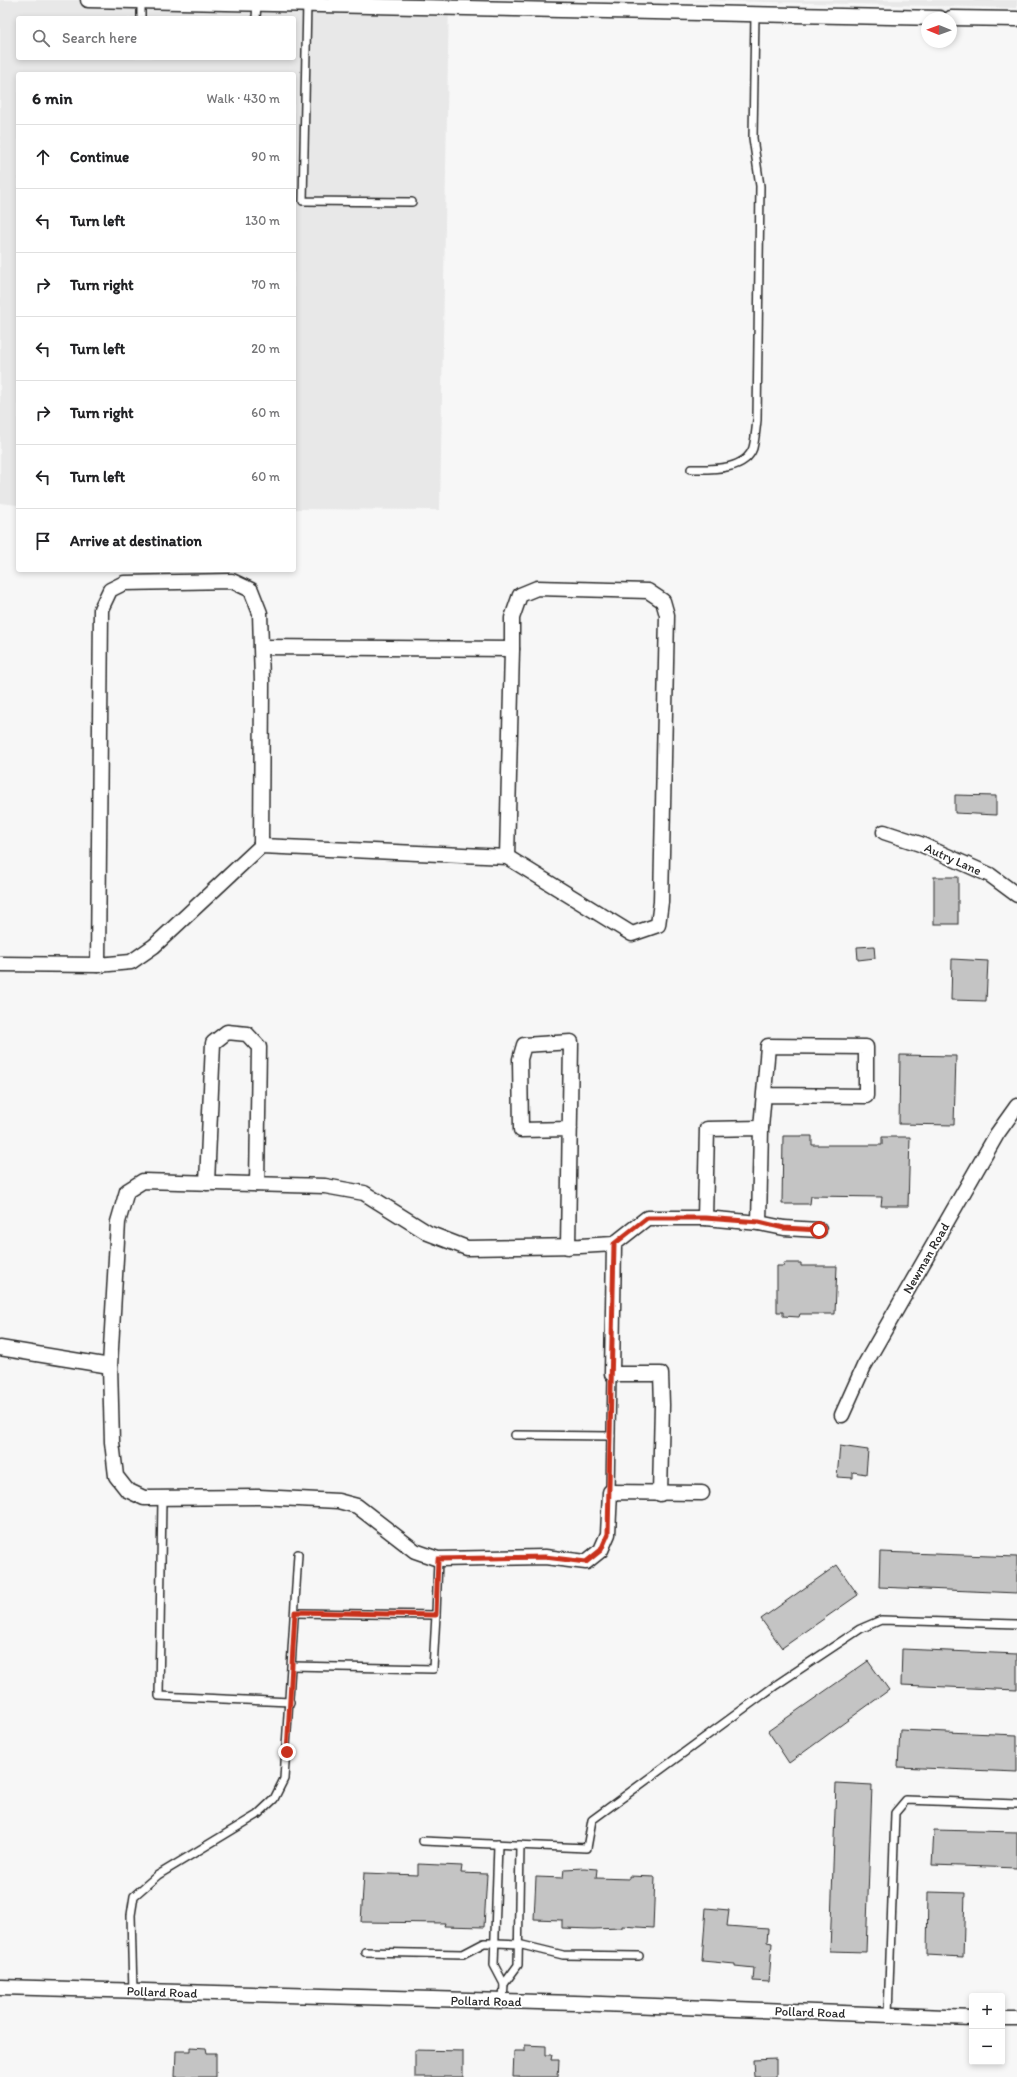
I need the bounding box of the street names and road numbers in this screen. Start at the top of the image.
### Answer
street label: Autry Lane [922,840,984,878]
street label: Newman Road [900,1220,952,1296]
street label: Pollard Road [126,1983,198,2001]
street label: Pollard Road [450,1993,522,2009]
street label: Pollard Road [774,2003,846,2021]

